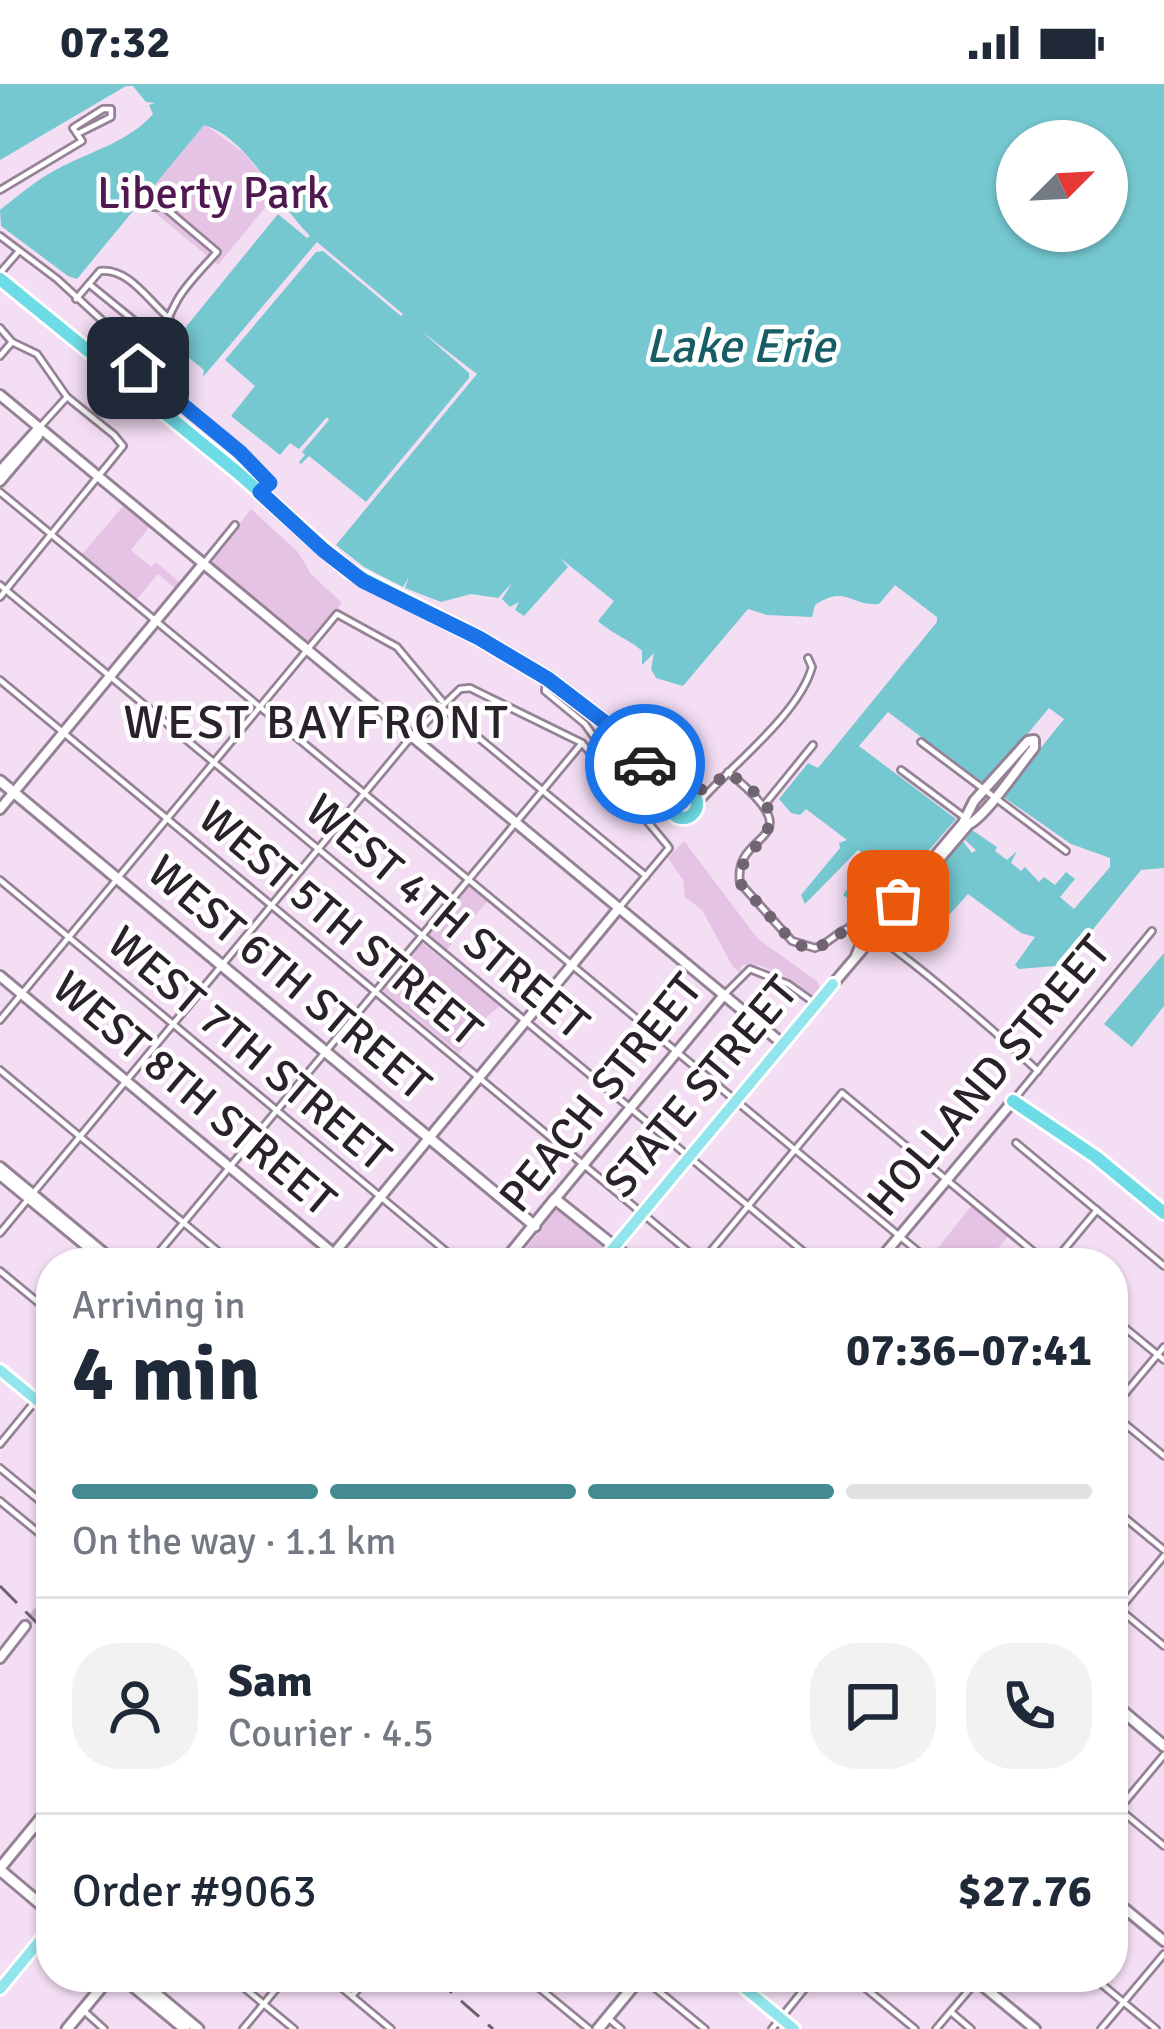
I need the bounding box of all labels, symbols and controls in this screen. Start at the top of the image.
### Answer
text: 07:32 [60,15,170,70]
north arrow [996,120,1128,252]
map controls [996,120,1128,252]
park label: Liberty Park [97,166,329,221]
pin [87,317,189,419]
water label: Lake Erie [645,317,837,376]
icon: home [105,335,171,401]
district label: WEST BAYFRONT [123,693,511,752]
courier [585,704,705,824]
icon: car [612,731,678,797]
street label: WEST 4TH STREET [294,783,600,1051]
street label: WEST 5TH STREET [187,790,493,1058]
street label: WEST 6TH STREET [136,844,442,1112]
pin [847,850,949,952]
icon: bag [865,868,931,934]
street label: WEST 7TH STREET [96,915,402,1183]
street label: HOLLAND STREET [856,925,1122,1227]
street label: WEST 8TH STREET [41,960,347,1228]
street label: PEACH STREET [488,962,714,1224]
street label: STATE STREET [593,965,809,1209]
text: Arriving in [72,1281,246,1329]
text: 07:36–07:41 [846,1323,1092,1378]
text: 4 min [72,1326,260,1422]
text: On the way · 1.1 km [72,1517,396,1565]
button: person [72,1643,198,1769]
button: chat [810,1643,936,1769]
button: phone [966,1643,1092,1769]
text: Sam [228,1654,313,1709]
text: Courier · 4.5 [228,1709,434,1757]
text: Order #9063 [72,1864,317,1919]
text: $27.76 [958,1864,1092,1919]

